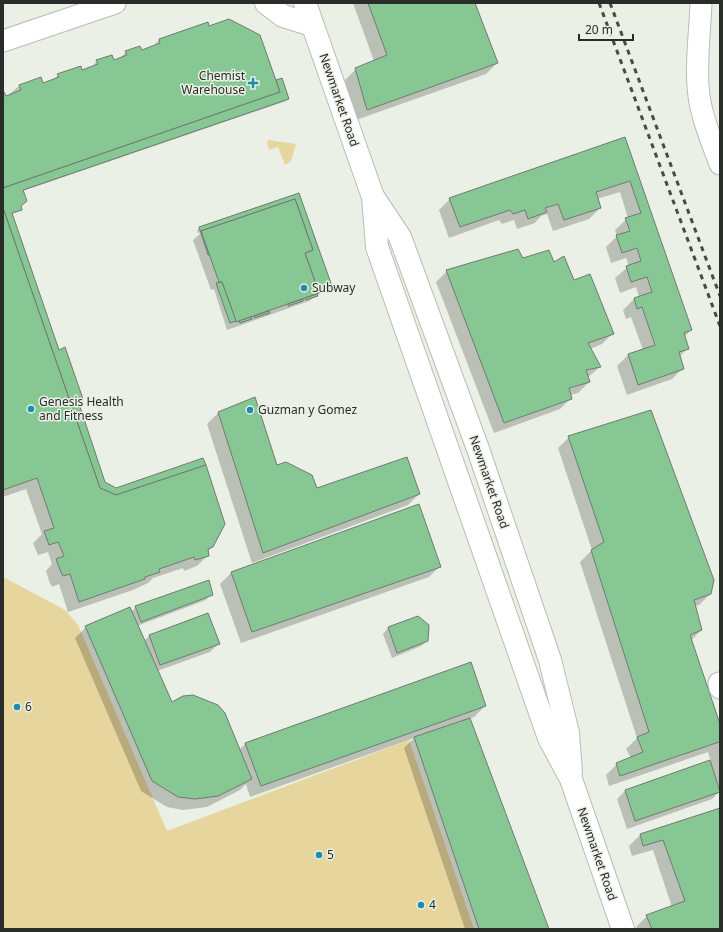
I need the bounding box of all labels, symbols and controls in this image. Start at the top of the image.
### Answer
scale bar [579,16,633,42]
text: 20 m [585,21,613,38]
street label: Newmarket Road [316,51,363,149]
place label: Chemist Warehouse [181,67,246,98]
marker: Chemist Warehouse [248,78,258,88]
place label: Subway [312,279,356,296]
marker: Subway [299,283,309,293]
place label: Genesis Health and Fitness [39,393,124,424]
place label: Guzman y Gomez [258,401,357,418]
marker: Genesis Health and Fitness [26,404,36,414]
marker: Guzman y Gomez [245,405,255,415]
street label: Newmarket Road [466,433,513,531]
place label: 6 [25,698,32,715]
marker: 6 [12,702,22,712]
street label: Newmarket Road [574,805,621,903]
place label: 5 [327,846,334,863]
marker: 5 [314,850,324,860]
place label: 4 [429,896,436,913]
marker: 4 [416,900,426,910]

